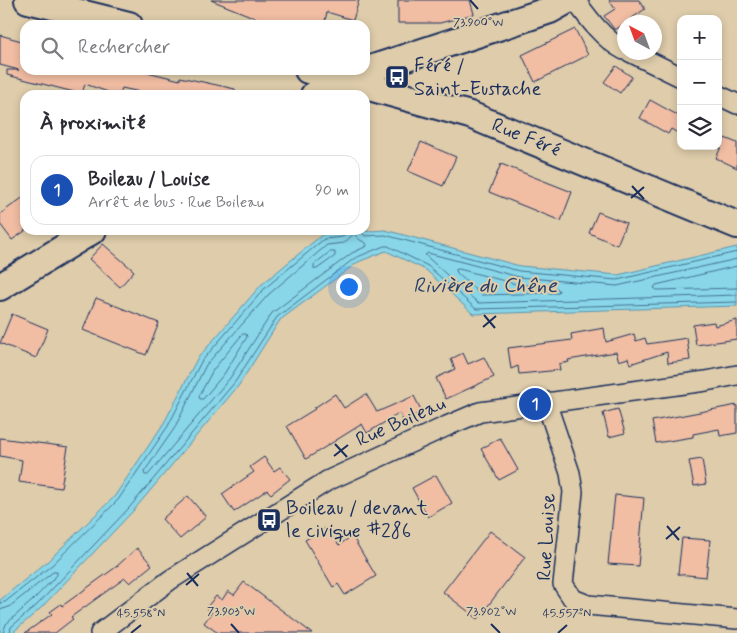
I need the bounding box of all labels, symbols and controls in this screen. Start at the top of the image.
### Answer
text: 73.900°W [453,15,503,31]
north arrow [617,15,662,60]
map controls [677,15,722,150]
button: + [677,15,722,60]
search box [20,20,370,75]
icon: search [38,34,66,62]
text: Rechercher [78,35,170,60]
place label: Féré / Saint-Eustache [414,53,541,103]
button: − [677,60,722,105]
bus stop icon: Féré / Saint-Eustache [384,64,410,90]
button: layers [677,105,722,150]
text: À proximité [40,109,146,137]
street label: Rue Féré [488,112,565,164]
text: Boileau / Louise [88,167,210,192]
text: 1 [53,180,61,201]
text: 90 m [315,180,349,201]
text: Arrêt de bus · Rue Boileau [88,192,264,213]
water label: Rivière du Chêne [413,272,558,300]
your location [336,274,362,300]
pin: 1 [519,385,551,423]
street label: Rue Boileau [352,390,450,454]
street label: Rue Louise [531,493,563,581]
place label: Boileau / devant le civique #286 [286,495,428,545]
bus stop icon: Boileau / devant le civique #286 [256,507,282,533]
text: 73.903°W [207,604,255,620]
text: 73.902°W [466,604,516,620]
text: 45.558°N [117,606,165,622]
text: 45.557°N [543,606,591,622]

